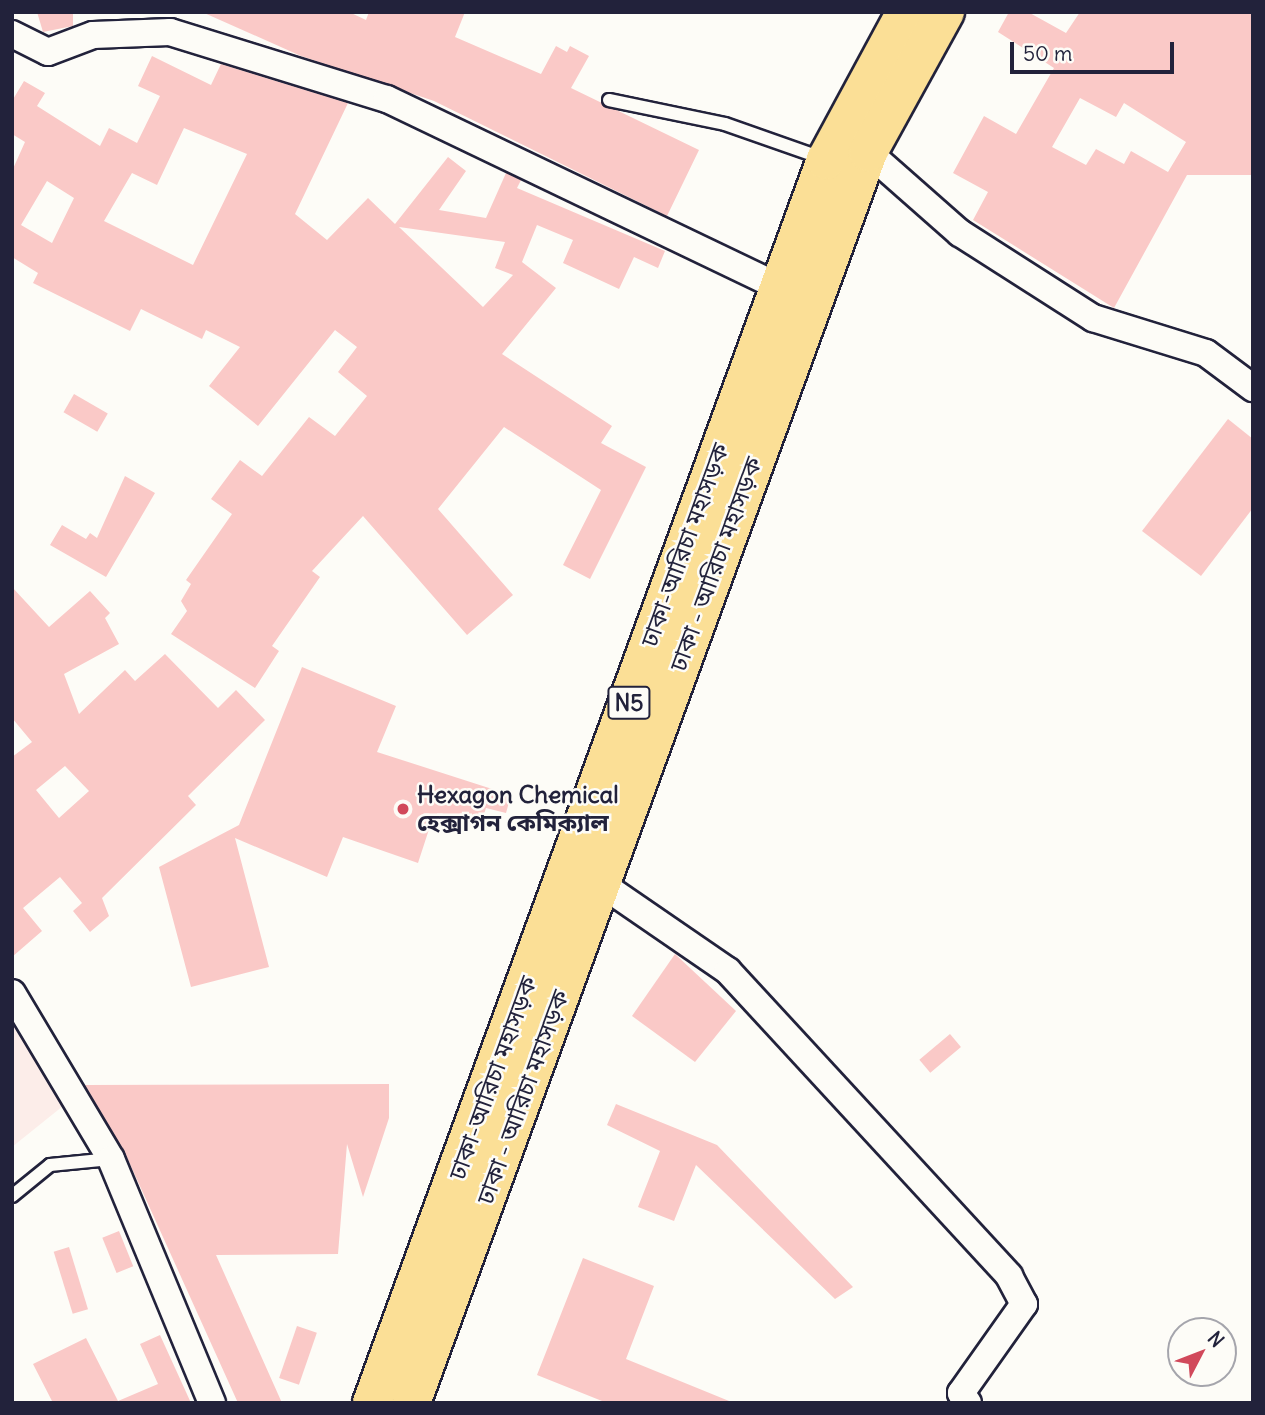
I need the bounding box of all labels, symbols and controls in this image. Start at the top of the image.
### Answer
scale bar [1013,28,1178,72]
text: 50 m [1023,40,1072,67]
street label: ঢাকা-আরিচা মহাসড়ক [635,439,735,651]
street label: ঢাকা - আরিচা মহাসড়ক [664,453,768,675]
road number: N5 [606,684,652,722]
place label: Hexagon Chemical হেক্সাগন কেমিক্যাল [417,781,619,837]
marker: Hexagon Chemical হেক্সাগন কেমিক্যাল [395,801,411,817]
street label: ঢাকা-আরিচা মহাসড়ক [443,972,543,1184]
street label: ঢাকা - আরিচা মহাসড়ক [471,986,575,1208]
north arrow [1167,1317,1237,1387]
text: N [1203,1326,1229,1352]

